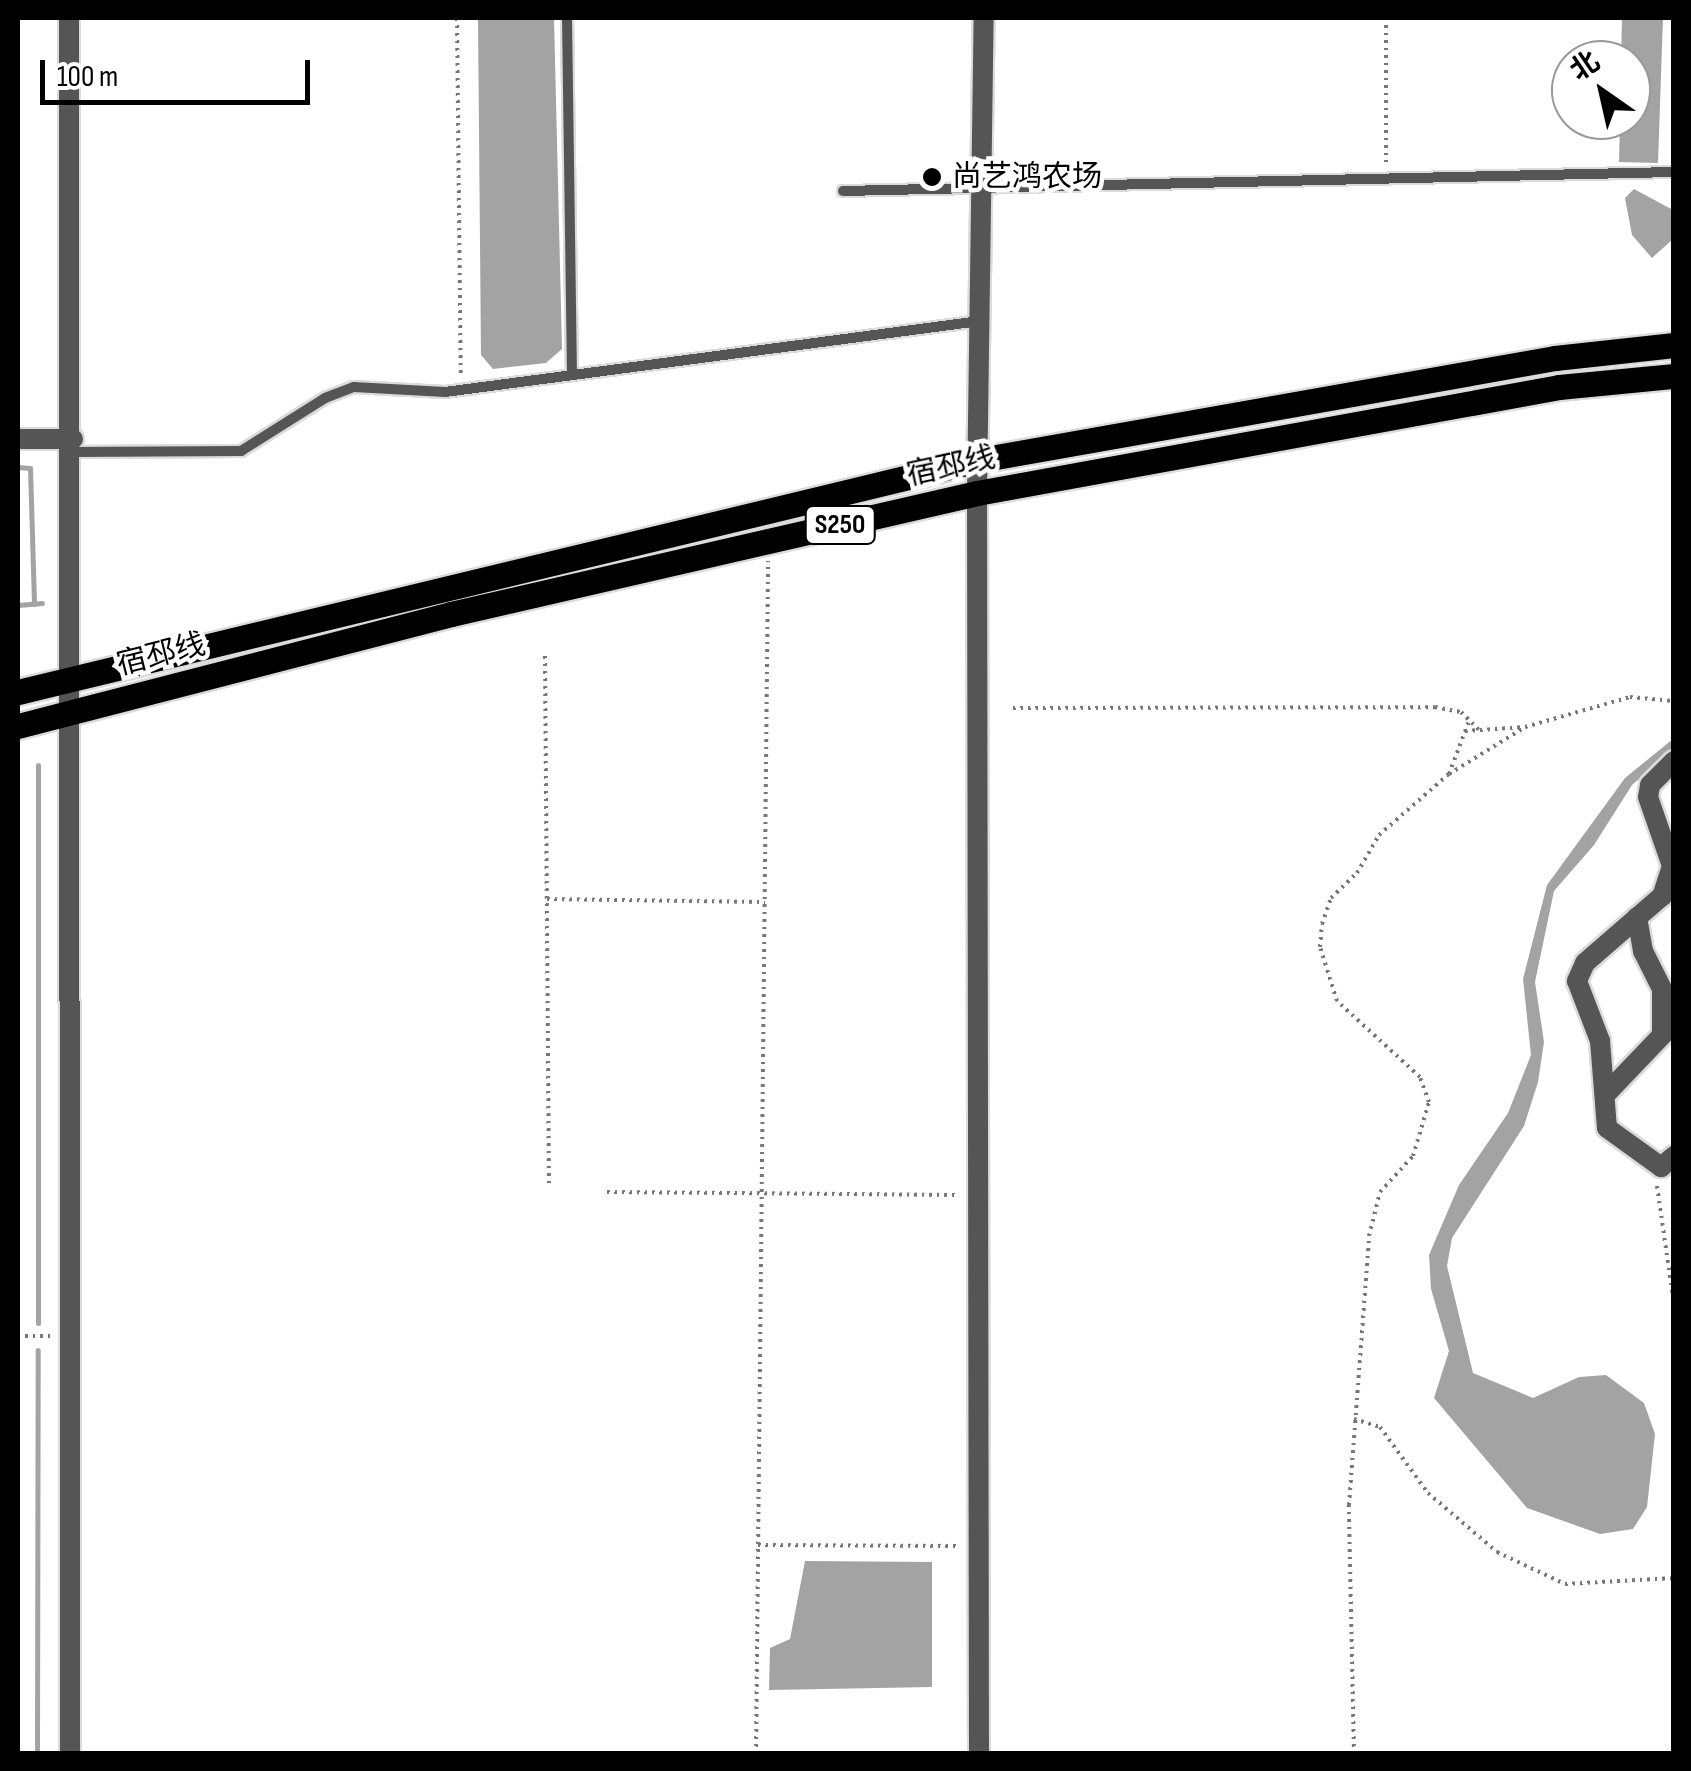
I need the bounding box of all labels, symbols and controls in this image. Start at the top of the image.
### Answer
scale bar [45,40,315,102]
north arrow [1551,40,1651,140]
text: 北 [1564,45,1606,88]
text: 100 m [57,59,118,95]
place label: 尚艺鸿农场 [952,159,1102,195]
marker: 尚艺鸿农场 [921,166,943,188]
street label: 宿邳线 [903,440,999,494]
road number: S250 [802,502,878,548]
street label: 宿邳线 [113,627,209,683]

